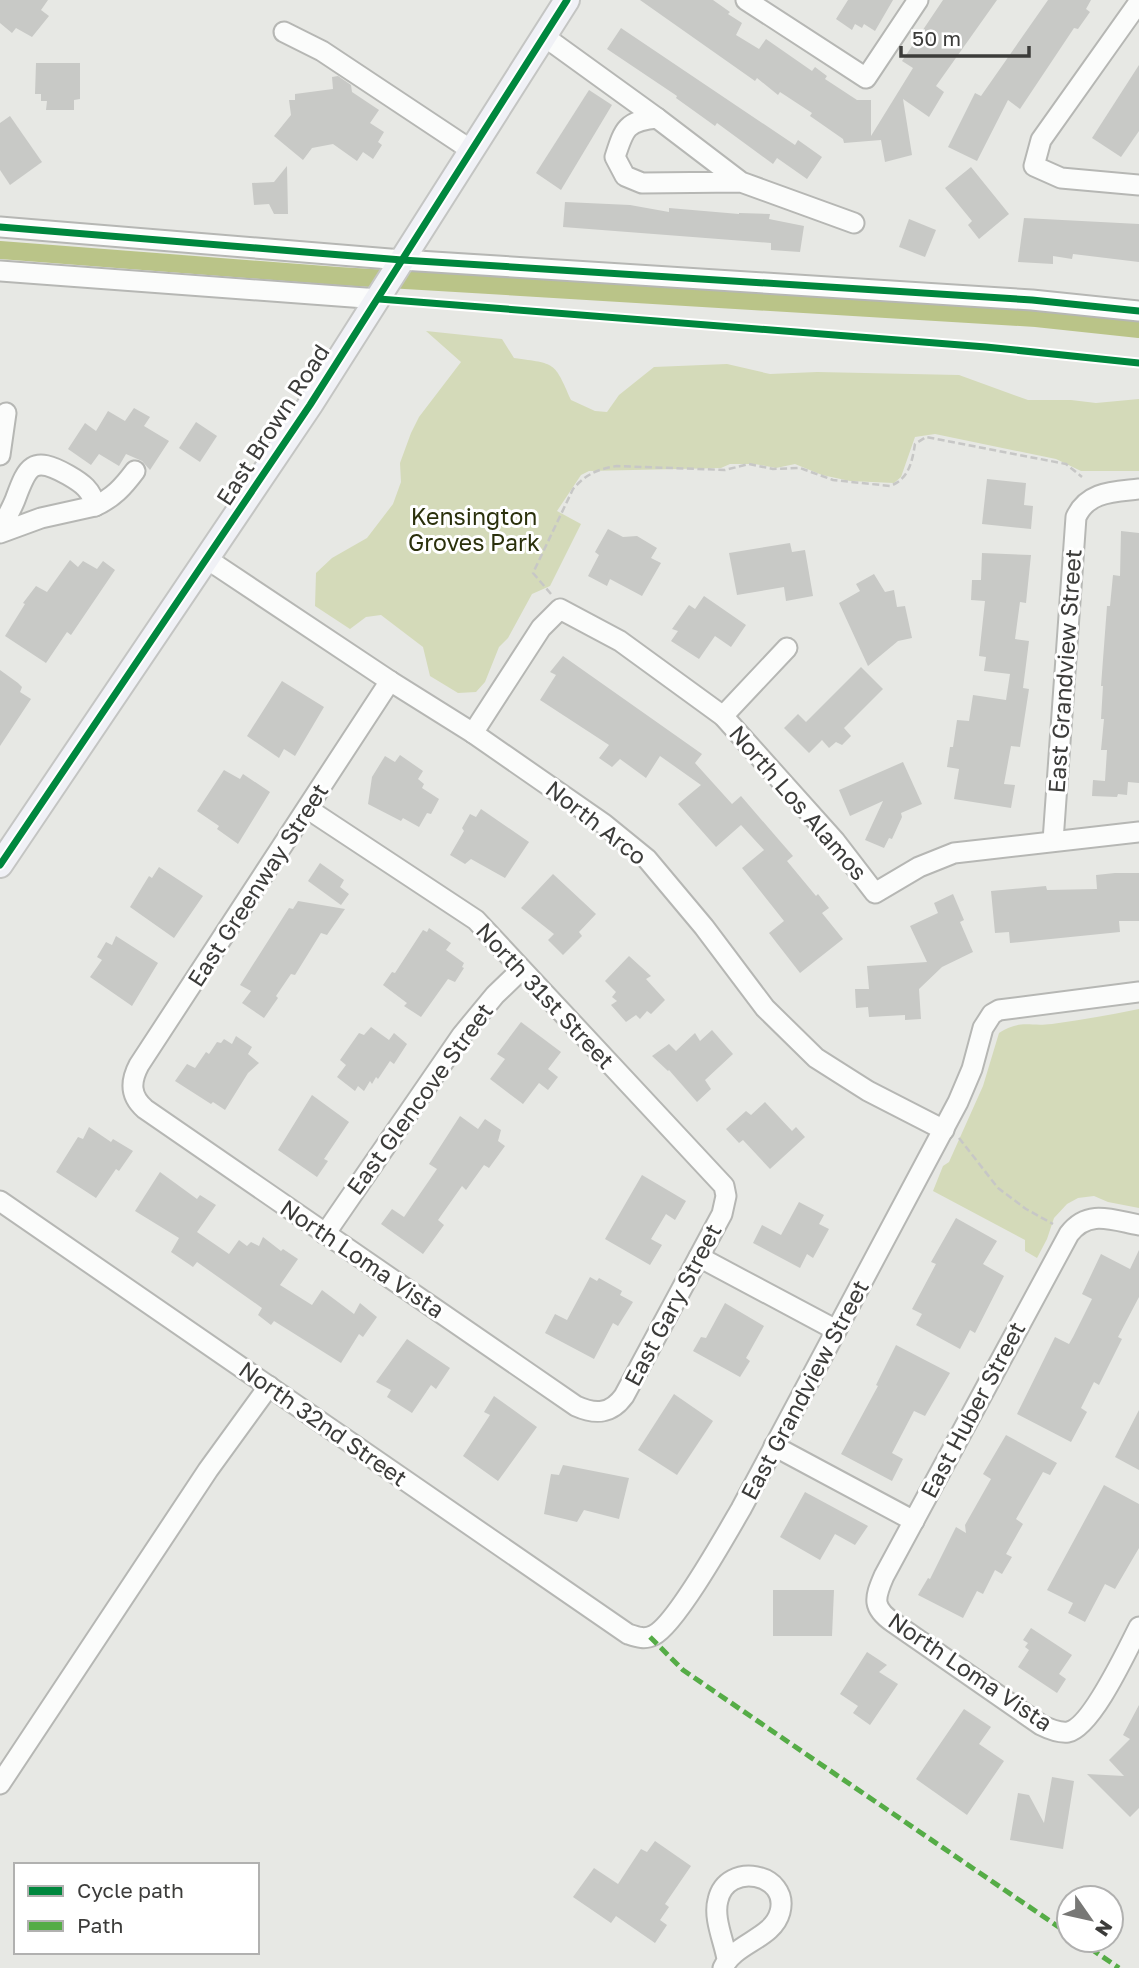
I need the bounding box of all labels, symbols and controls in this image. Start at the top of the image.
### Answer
scale bar [901,14,1029,58]
text: 50 m [912,25,961,51]
street label: East Brown Road [210,339,335,510]
park label: Kensington Groves Park [408,502,540,556]
street label: East Grandview Street [1041,548,1087,794]
street label: North Los Alamos [724,719,874,886]
street label: North Arco [541,774,653,870]
street label: East Greenway Street [181,777,333,991]
street label: North 31st Street [471,916,621,1074]
street label: East Glencove Street [340,997,498,1200]
street label: North Loma Vista [275,1193,450,1323]
street label: East Gary Street [618,1219,727,1390]
street label: East Grandview Street [734,1275,874,1504]
street label: East Huber Street [914,1317,1030,1502]
street label: North 32nd Street [234,1355,413,1492]
street label: North Loma Vista [883,1606,1058,1736]
legend [14,1863,259,1954]
text: Cycle path [77,1877,184,1903]
north arrow [1055,1884,1125,1954]
text: Path [77,1912,124,1938]
text: N [1091,1916,1118,1941]

